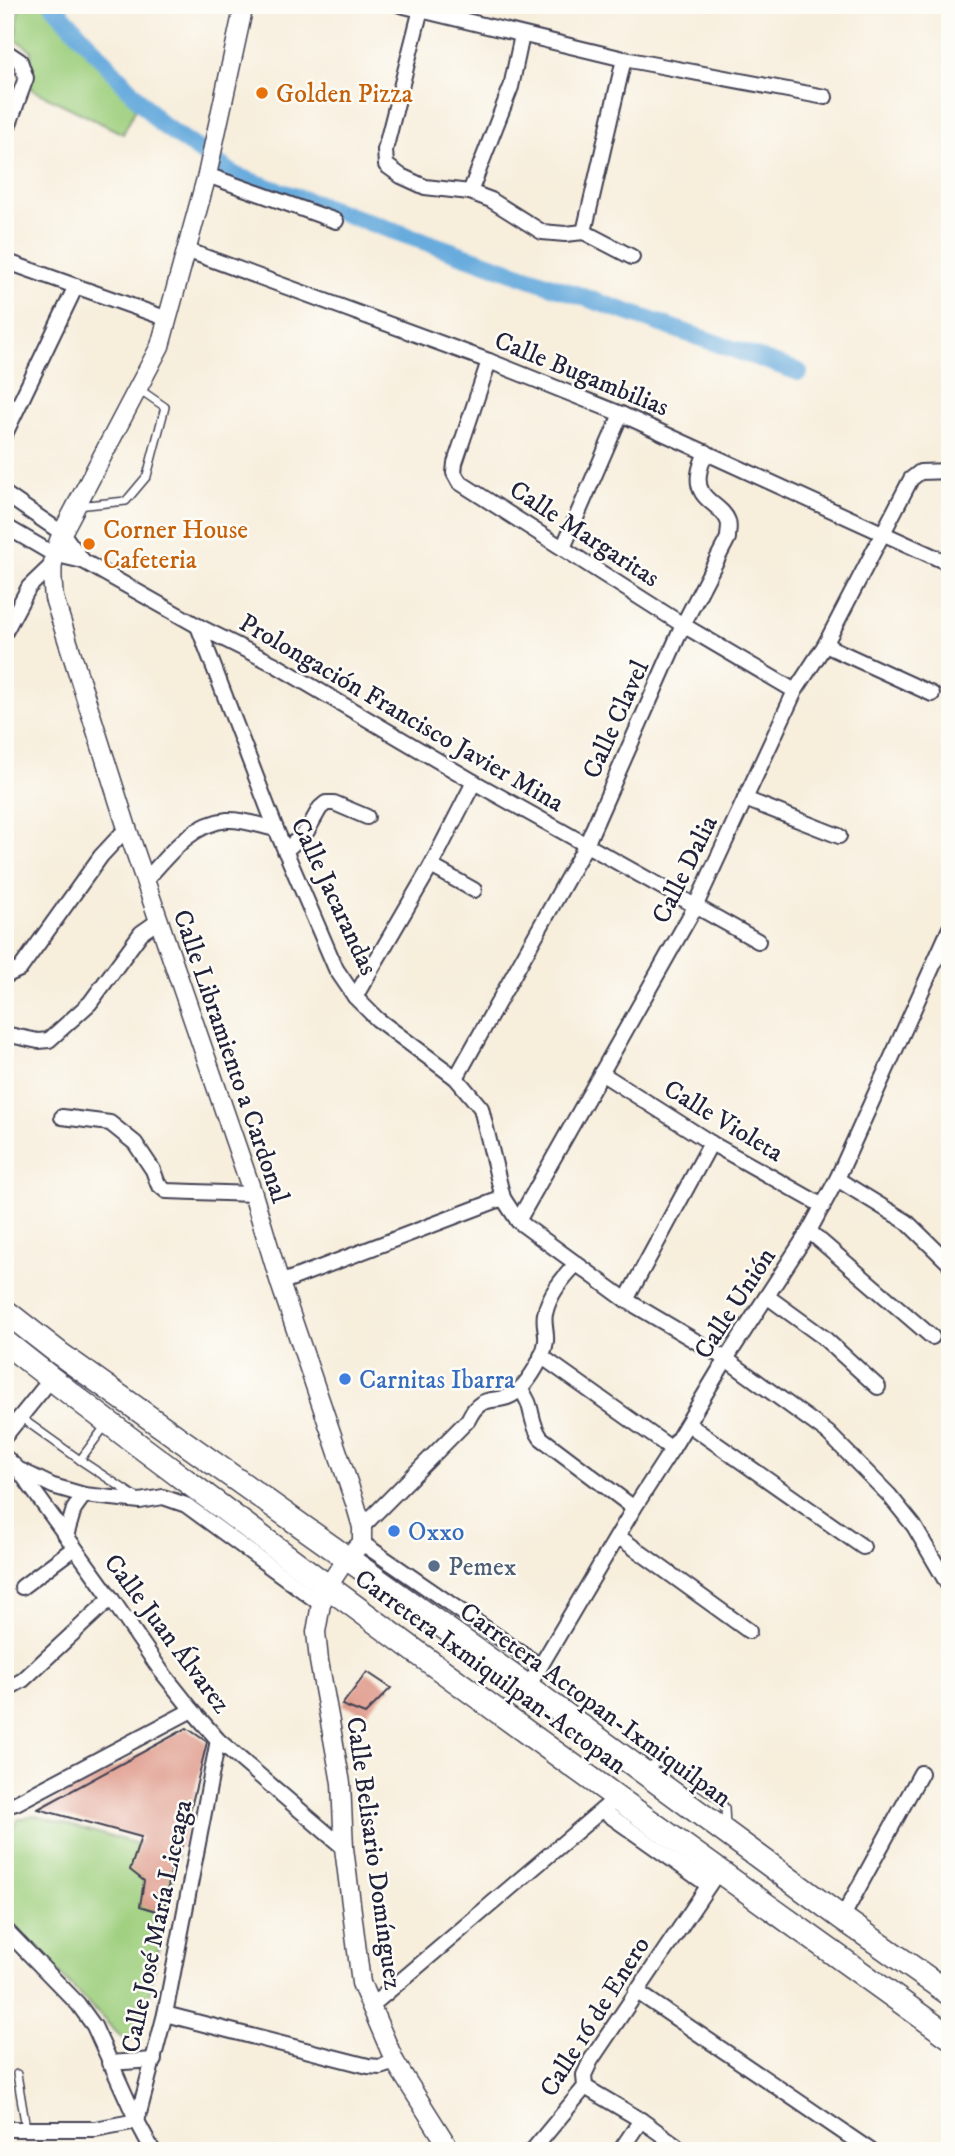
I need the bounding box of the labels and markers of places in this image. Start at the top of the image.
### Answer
place label: Golden Pizza [276,78,413,111]
marker: Golden Pizza [254,85,270,101]
place label: Corner House Cafeteria [103,514,248,577]
marker: Corner House Cafeteria [81,536,97,552]
place label: Carnitas Ibarra [359,1364,515,1397]
marker: Carnitas Ibarra [337,1371,353,1387]
place label: Oxxo [408,1516,465,1549]
marker: Oxxo [386,1523,402,1539]
place label: Pemex [448,1551,517,1584]
marker: Pemex [426,1558,442,1574]

